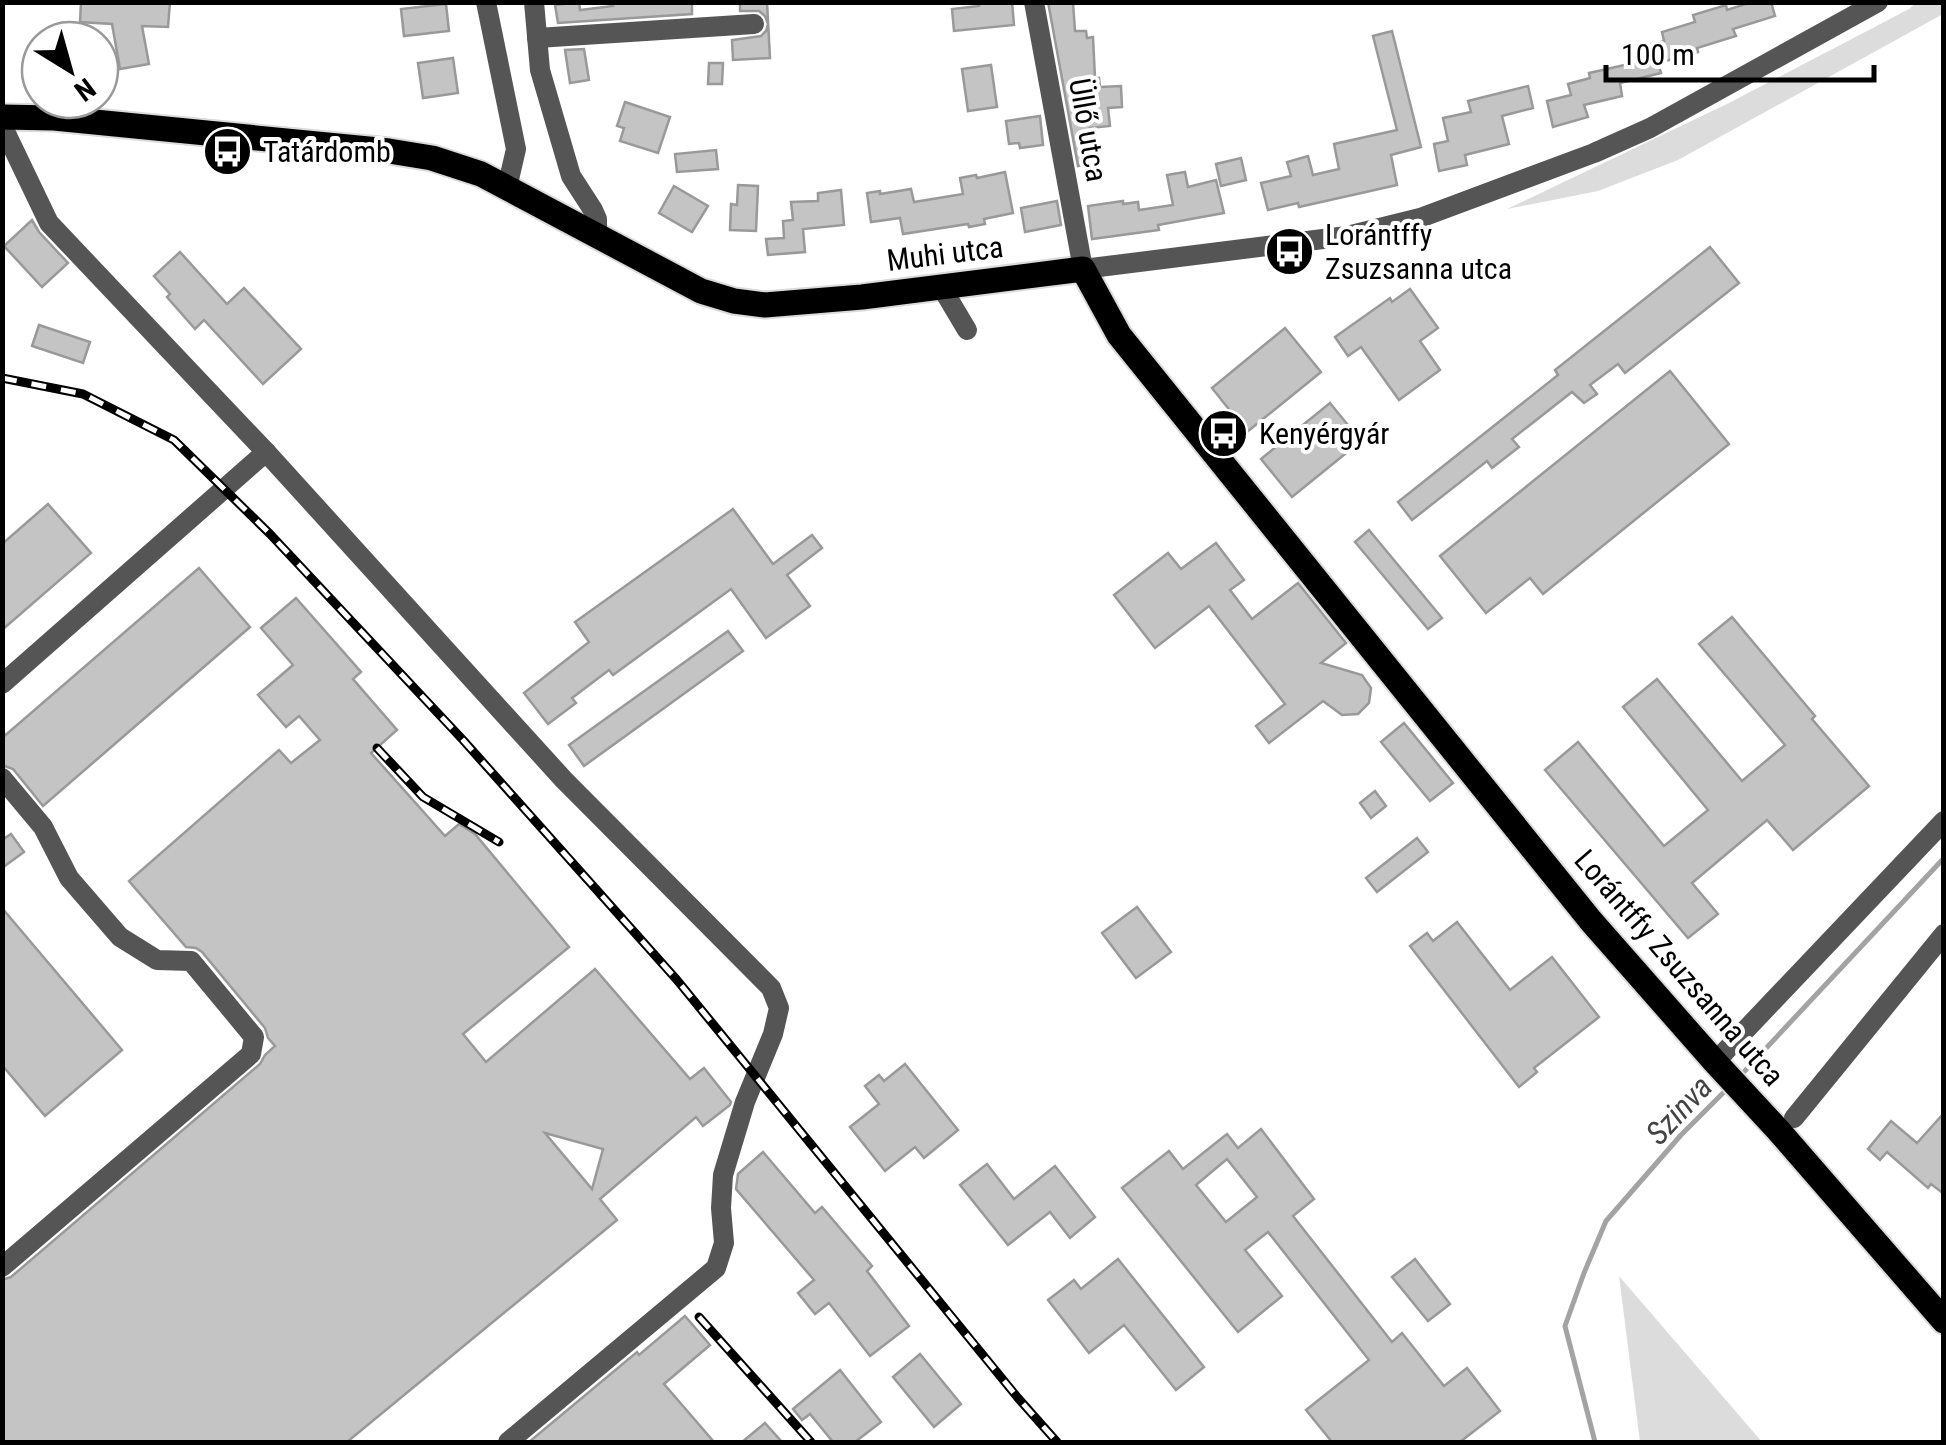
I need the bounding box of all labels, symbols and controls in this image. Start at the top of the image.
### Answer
north arrow [20,20,120,120]
scale bar [1606,20,1874,82]
text: 100 m [1621,37,1695,72]
text: N [68,71,102,108]
street label: Üllő utca [1062,76,1115,184]
bus stop icon: Tatárdomb [202,126,254,178]
place label: Tatárdomb [263,134,391,169]
place label: Lorántffy Zsuzsanna utca [1325,217,1512,286]
bus stop icon: Lorántffy Zsuzsanna utca [1264,226,1316,278]
street label: Muhi utca [885,229,1005,278]
bus stop icon: Kenyérgyár [1198,408,1250,460]
place label: Kenyérgyár [1259,416,1389,451]
street label: Lorántffy Zsuzsanna utca [1567,843,1791,1093]
water label: Szinva [1638,1068,1720,1152]

